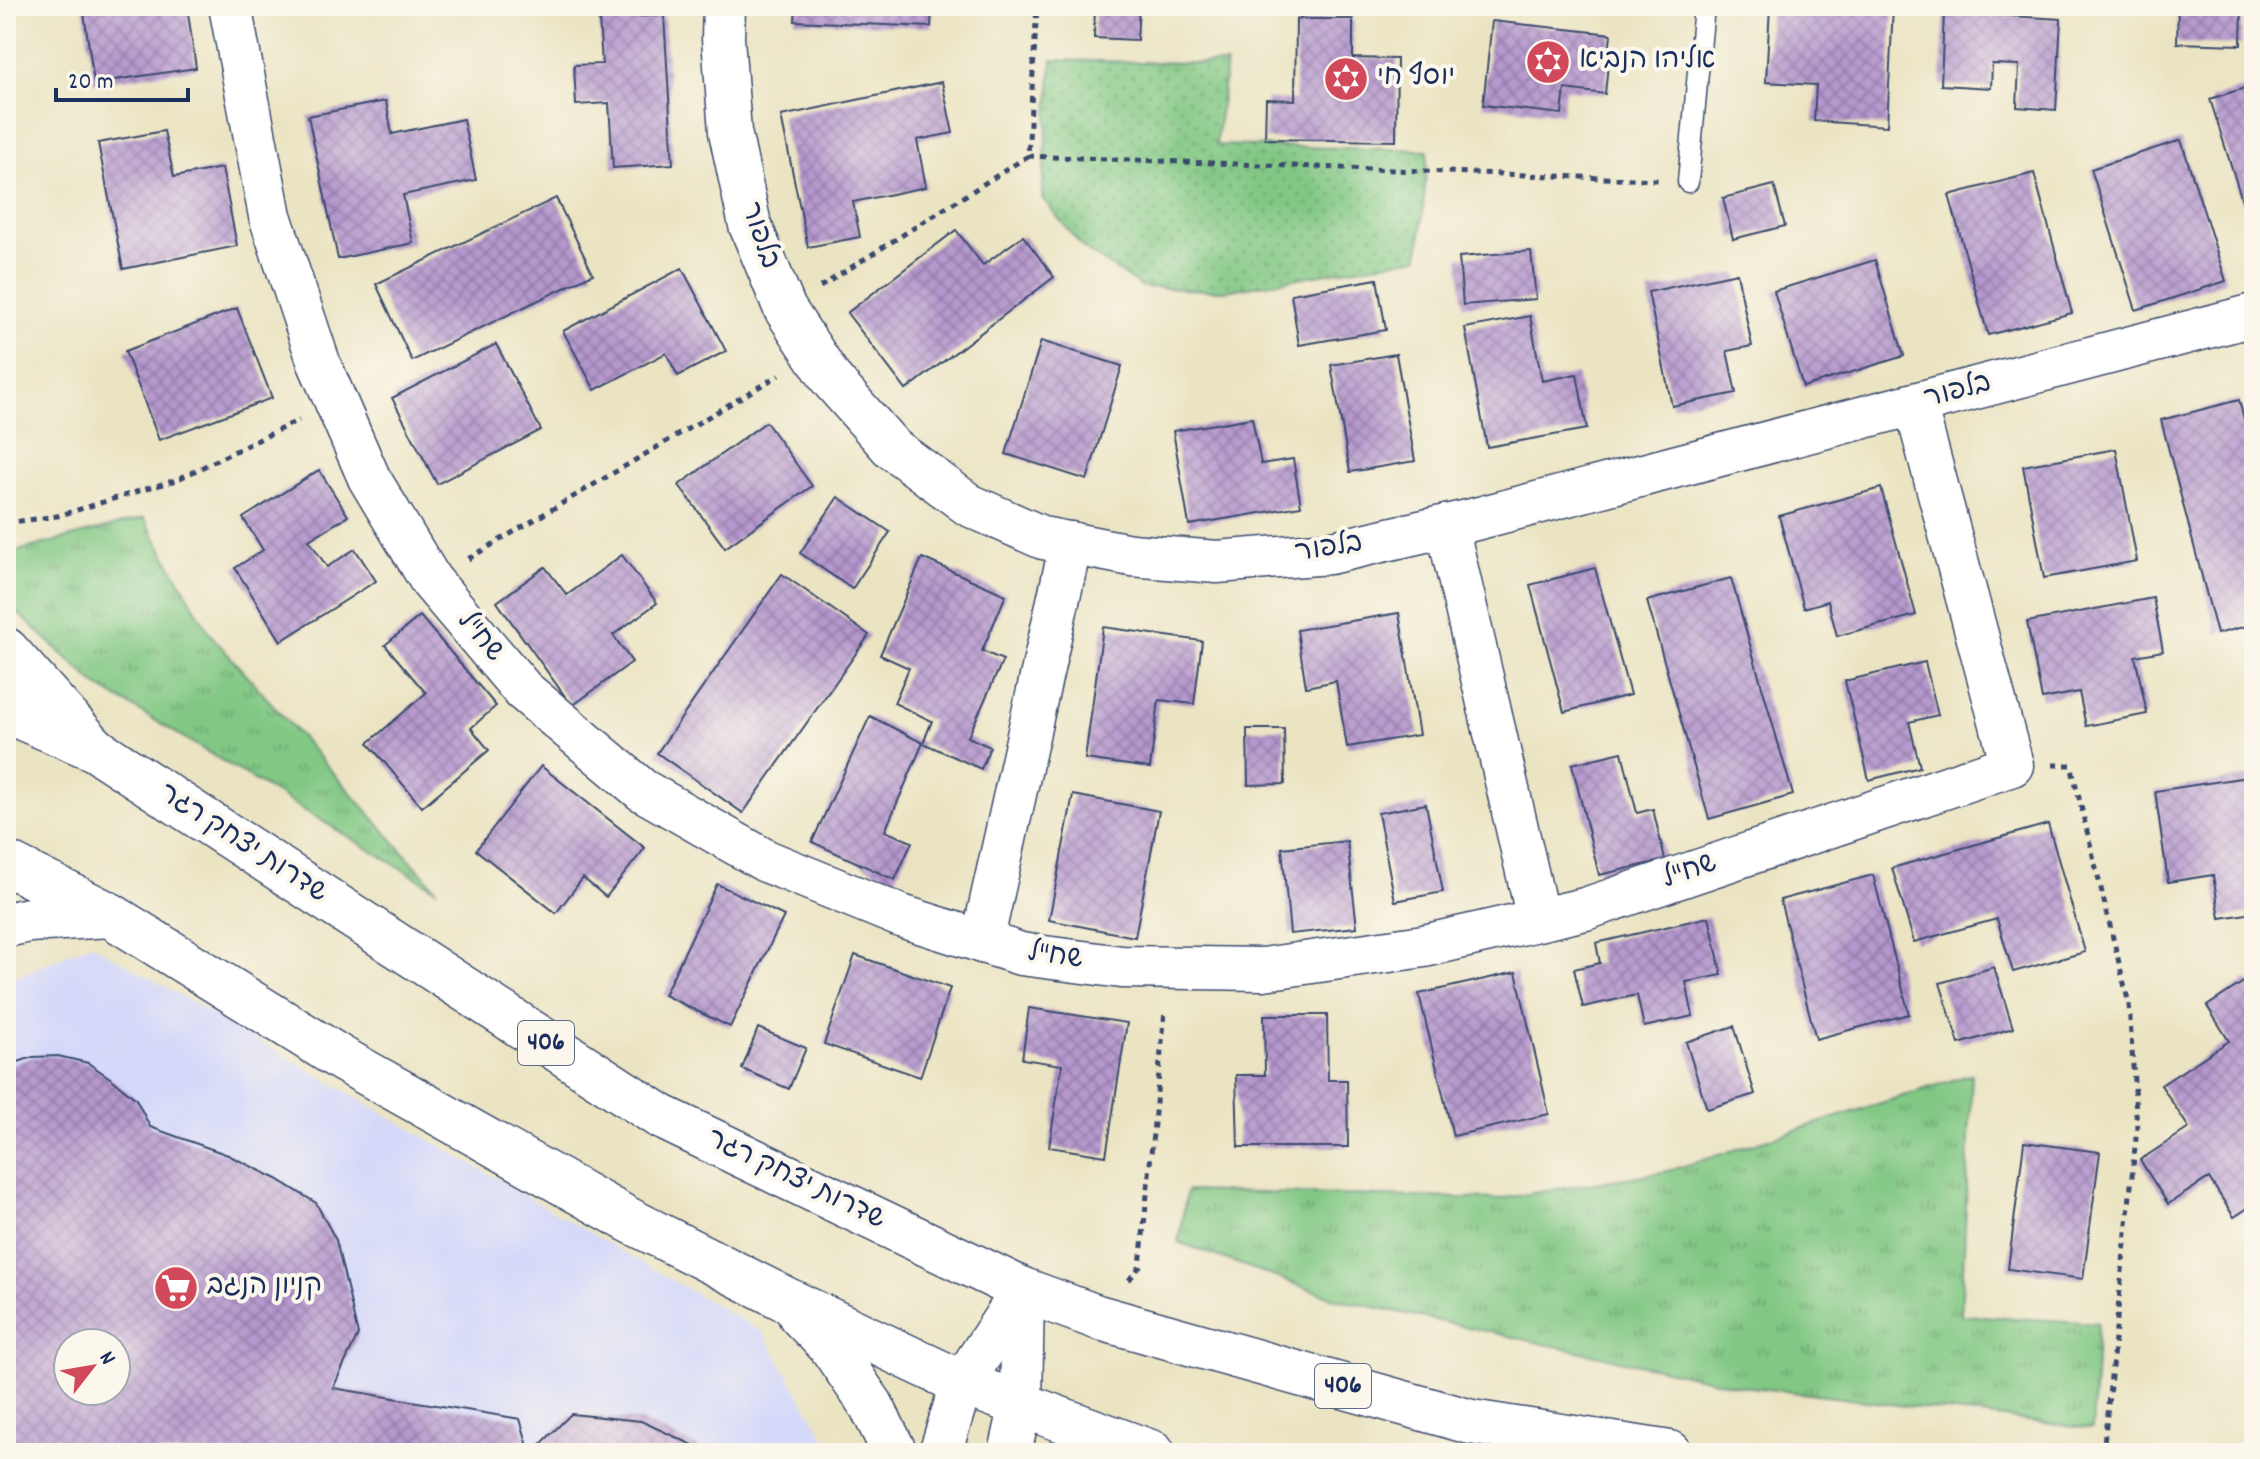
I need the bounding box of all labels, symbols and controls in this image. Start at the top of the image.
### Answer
synagogue icon: אליהו הנביא [1524,38,1572,86]
place label: אליהו הנביא [1579,42,1716,82]
scale bar [56,52,188,102]
synagogue icon: יוסף חי [1322,55,1370,103]
place label: יוסף חי [1377,59,1455,99]
text: 20 m [68,66,114,100]
street label: בלפור [728,197,788,275]
street label: בלפור [1920,365,1996,421]
street label: בלפור [1292,525,1366,575]
street label: שח"ל [446,604,512,672]
street label: שדרות יצחק רגר [150,775,334,915]
street label: שח"ל [1657,845,1723,901]
street label: שח"ל [1025,934,1085,982]
road number: 406 [518,1021,574,1065]
street label: שדרות יצחק רגר [699,1120,891,1242]
supermarket icon: קניון הנגב [152,1264,200,1312]
place label: קניון הנגב [207,1268,322,1308]
north arrow [52,1327,132,1407]
text: N [90,1346,122,1371]
road number: 406 [1315,1364,1371,1408]

